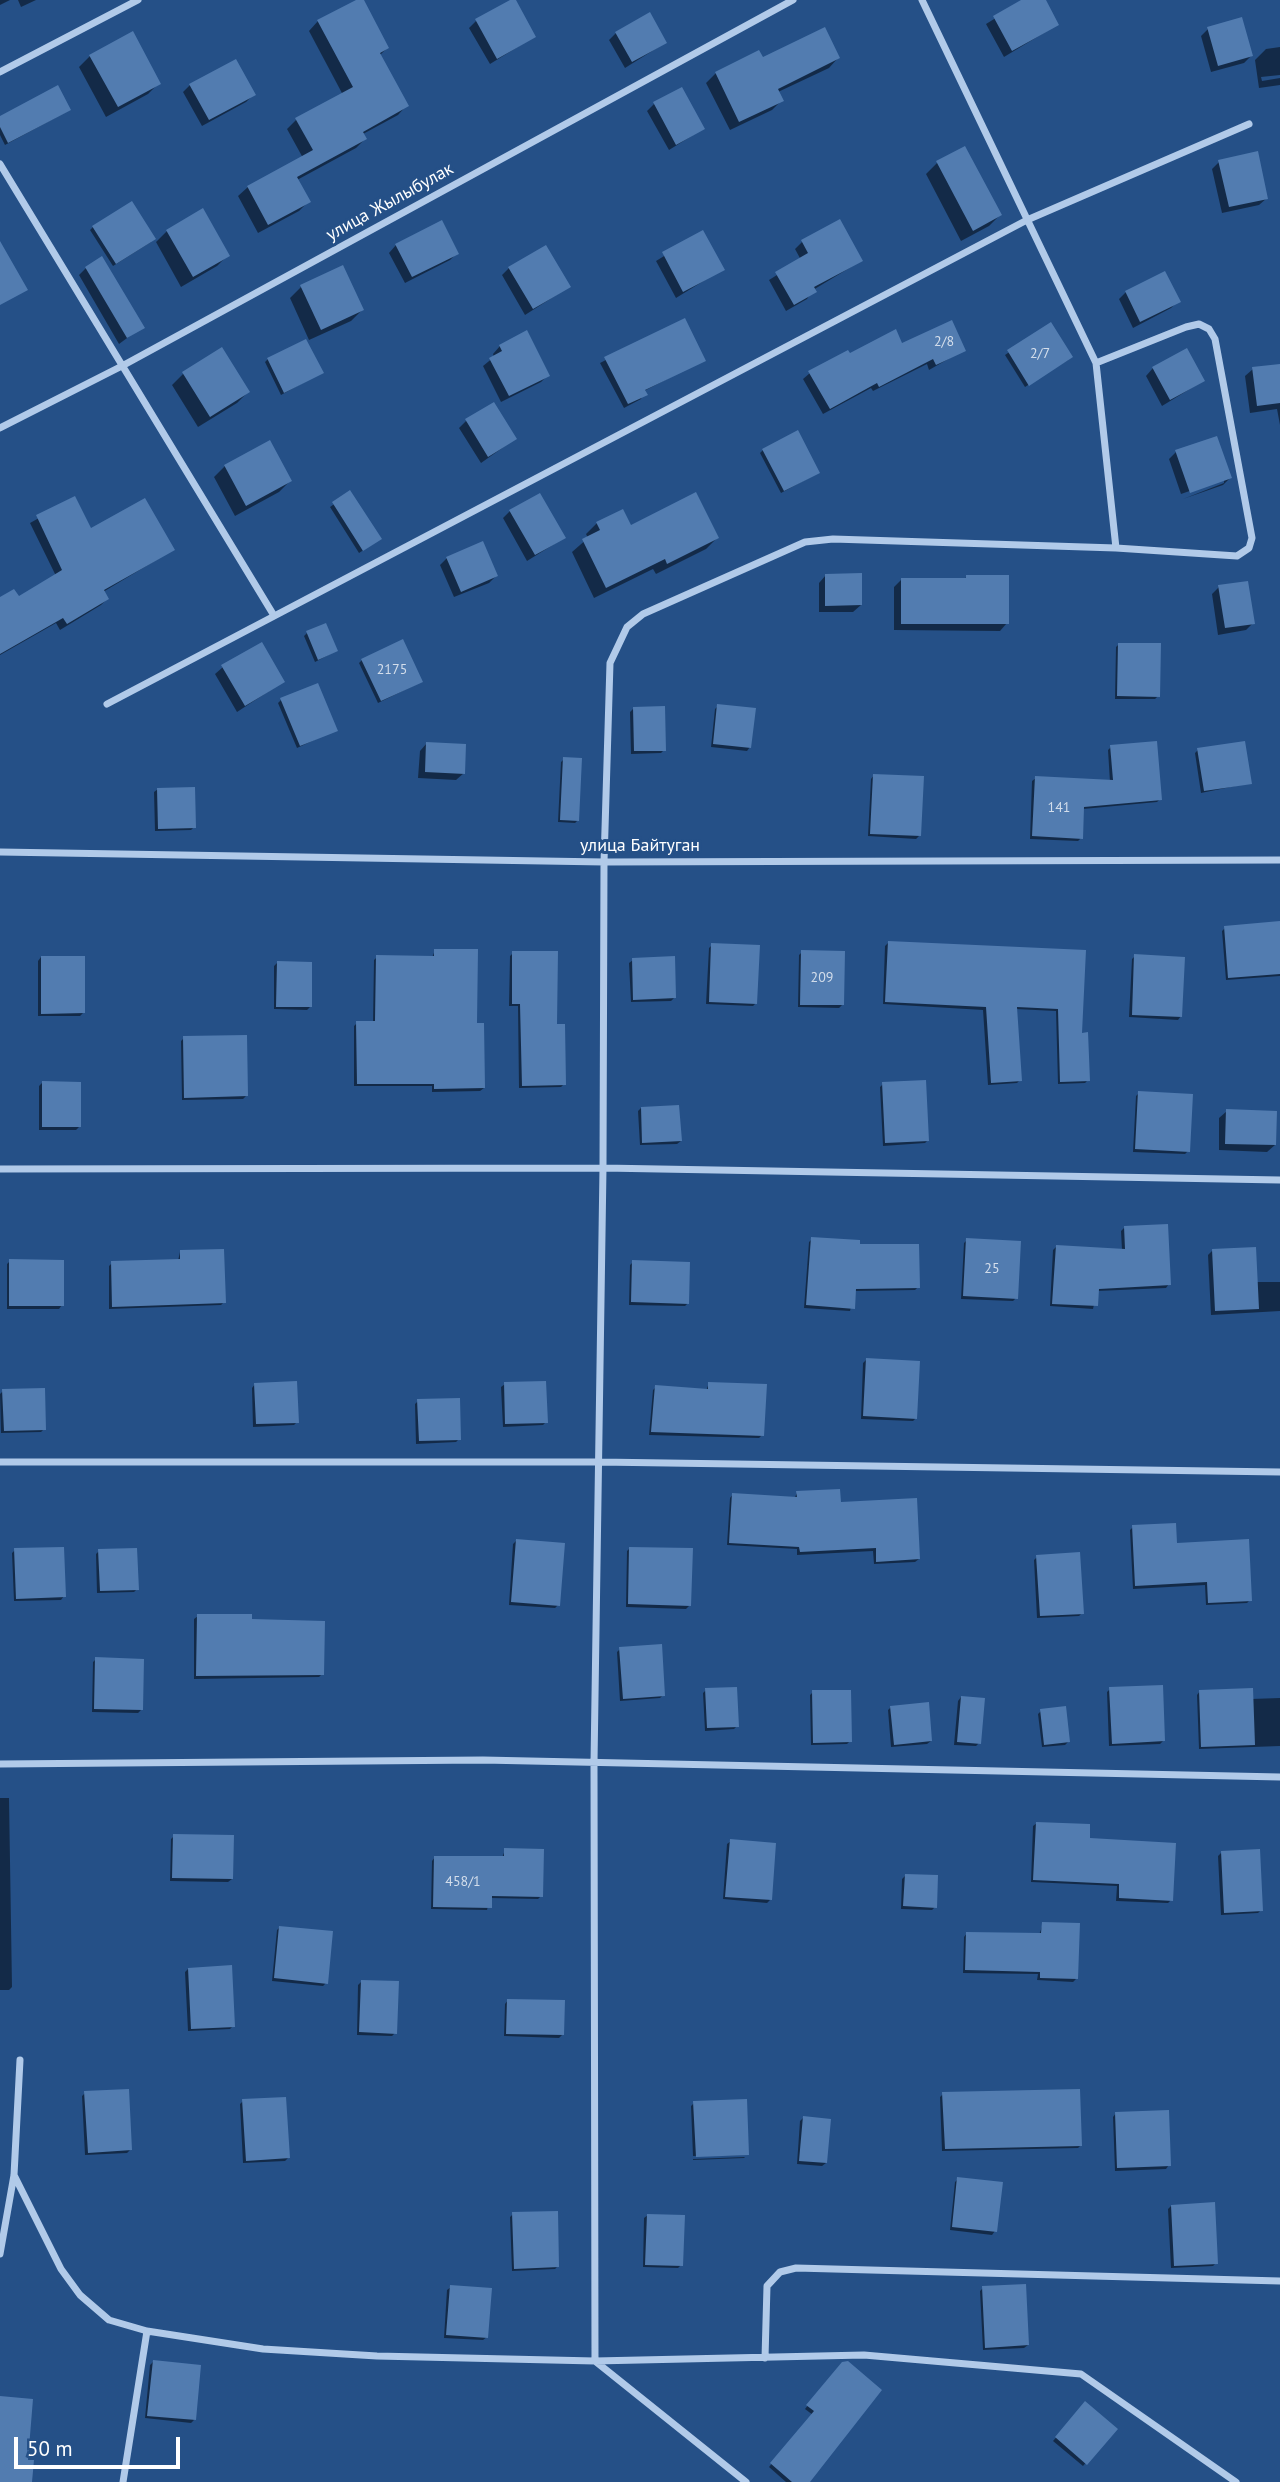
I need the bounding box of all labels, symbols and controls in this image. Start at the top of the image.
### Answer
street label: улица Жылыбулак [323,158,457,246]
house number: 2/8 [934,334,954,350]
house number: 2/7 [1030,346,1050,362]
house number: 2175 [377,662,407,678]
house number: 141 [1048,800,1070,816]
street label: улица Байтуган [580,835,700,857]
house number: 209 [811,970,833,986]
house number: 25 [984,1261,1000,1277]
house number: 458/1 [445,1874,481,1890]
scale bar [18,2422,184,2466]
text: 50 m [27,2435,73,2462]

